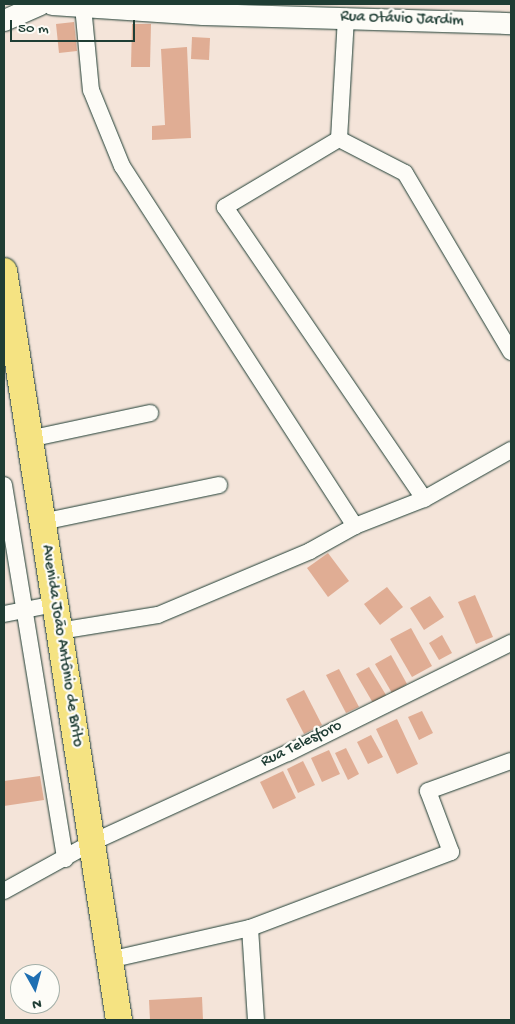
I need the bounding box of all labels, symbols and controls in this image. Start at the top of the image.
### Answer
street label: Rua Otávio Jardim [340,8,464,32]
scale bar [12,10,138,42]
text: 50 m [18,20,49,38]
street label: Avenida João Antônio de Brito [36,544,86,748]
street label: Rua Telesforo [258,717,346,773]
north arrow [10,964,60,1014]
text: N [31,994,42,1012]

